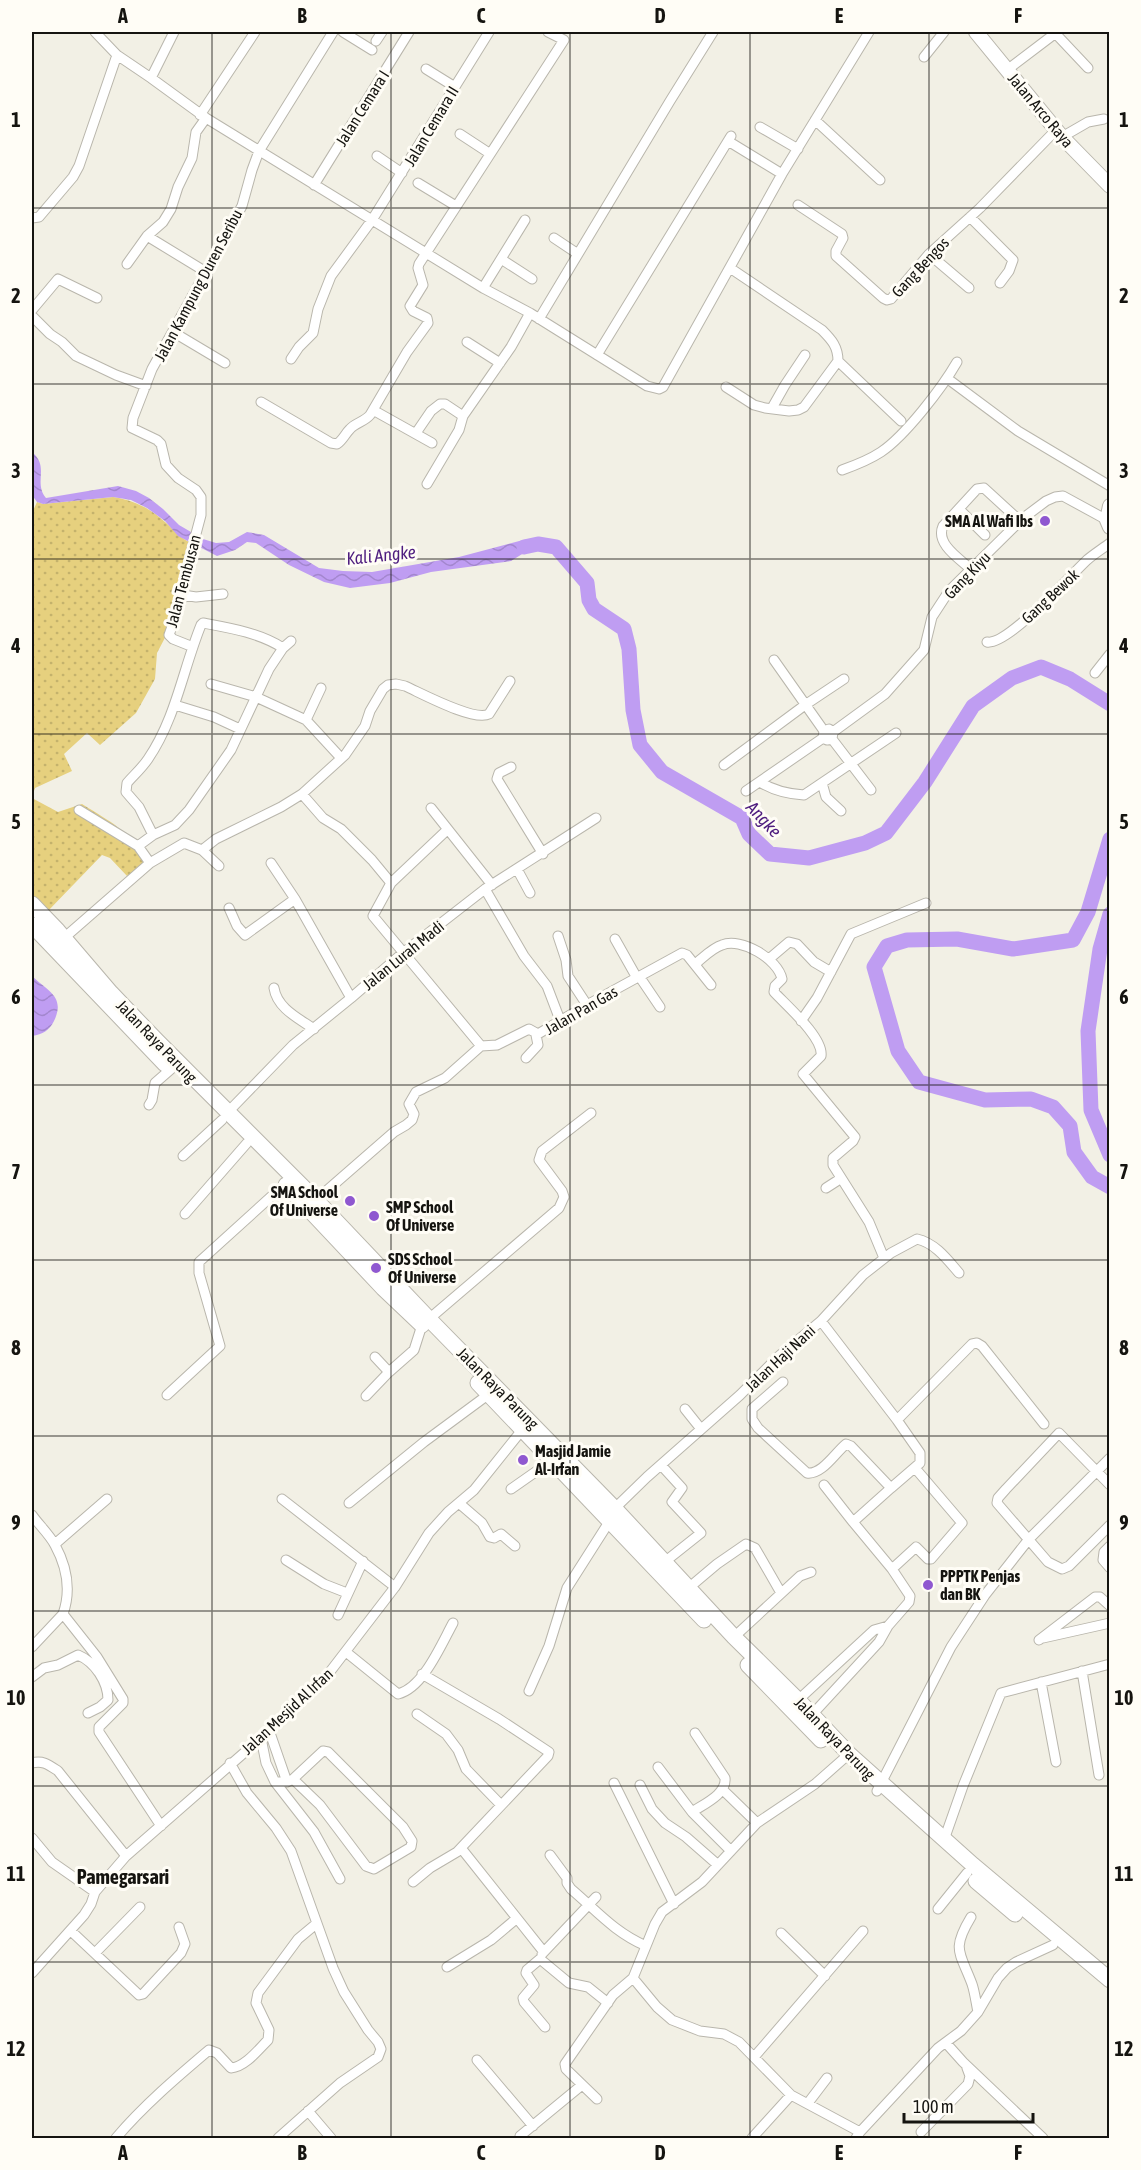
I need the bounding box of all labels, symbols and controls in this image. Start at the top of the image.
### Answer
text: A [117,4,128,27]
text: B [297,4,307,27]
text: C [477,4,486,27]
text: D [654,4,666,27]
text: E [835,4,844,27]
text: F [1014,4,1022,27]
street label: Jalan Cemara I [332,67,392,149]
street label: Jalan Arco Raya [1004,69,1077,152]
street label: Jalan Cemara II [400,83,462,169]
text: 1 [11,108,21,131]
text: 1 [1119,108,1129,131]
street label: Jalan Kampung Duren Seribu [150,206,247,364]
street label: Gang Bengos [888,233,953,301]
text: 2 [11,284,21,307]
text: 2 [1119,284,1129,307]
text: 3 [11,459,21,482]
text: 3 [1119,459,1129,482]
place label: SMA Al Wafi Ibs [945,512,1033,530]
marker: SMA Al Wafi Ibs [1038,514,1052,528]
street label: Jalan Tembusan [162,533,204,629]
water label: Kali Angke [345,541,417,569]
street label: Gang Kiyu [940,548,995,603]
street label: Gang Bewok [1018,565,1083,628]
text: 4 [10,634,21,657]
text: 4 [1118,634,1129,657]
water label: Angke [741,796,786,841]
text: 5 [11,810,21,833]
text: 5 [1119,810,1129,833]
street label: Jalan Lurah Madi [359,917,447,993]
street label: Jalan Pan Gas [542,982,621,1038]
text: 6 [11,985,21,1008]
text: 6 [1119,985,1129,1008]
street label: Jalan Raya Parung [112,996,201,1087]
text: 7 [11,1160,21,1183]
text: 7 [1119,1160,1129,1183]
place label: SMA School Of Universe [270,1183,339,1219]
marker: SMA School Of Universe [343,1194,357,1208]
place label: SMP School Of Universe [386,1198,454,1234]
marker: SMP School Of Universe [367,1209,381,1223]
place label: SDS School Of Universe [388,1250,456,1286]
marker: SDS School Of Universe [369,1261,383,1275]
street label: Jalan Haji Nani [741,1321,819,1396]
text: 8 [11,1336,21,1359]
text: 8 [1119,1336,1129,1359]
street label: Jalan Raya Parung [453,1344,543,1433]
place label: Masjid Jamie Al-Irfan [534,1442,611,1478]
marker: Masjid Jamie Al-Irfan [516,1453,530,1467]
text: 9 [11,1511,21,1534]
text: 9 [1119,1511,1129,1534]
place label: PPPTK Penjas dan BK [940,1567,1020,1603]
marker: PPPTK Penjas dan BK [921,1578,935,1592]
street label: Jalan Mesjid Al Irfan [238,1664,337,1758]
text: 10 [7,1686,25,1709]
text: 10 [1115,1686,1133,1709]
street label: Jalan Raya Parung [790,1693,879,1784]
text: 11 [7,1862,25,1885]
text: 11 [1115,1862,1133,1885]
district label: Pamegarsari [77,1865,169,1888]
text: 12 [7,2037,25,2060]
text: 12 [1115,2037,1133,2060]
scale bar [904,2086,1033,2124]
text: 100 m [913,2096,954,2117]
text: A [117,2141,128,2164]
text: B [297,2141,307,2164]
text: C [477,2141,486,2164]
text: D [654,2141,666,2164]
text: E [835,2141,844,2164]
text: F [1014,2141,1022,2164]

